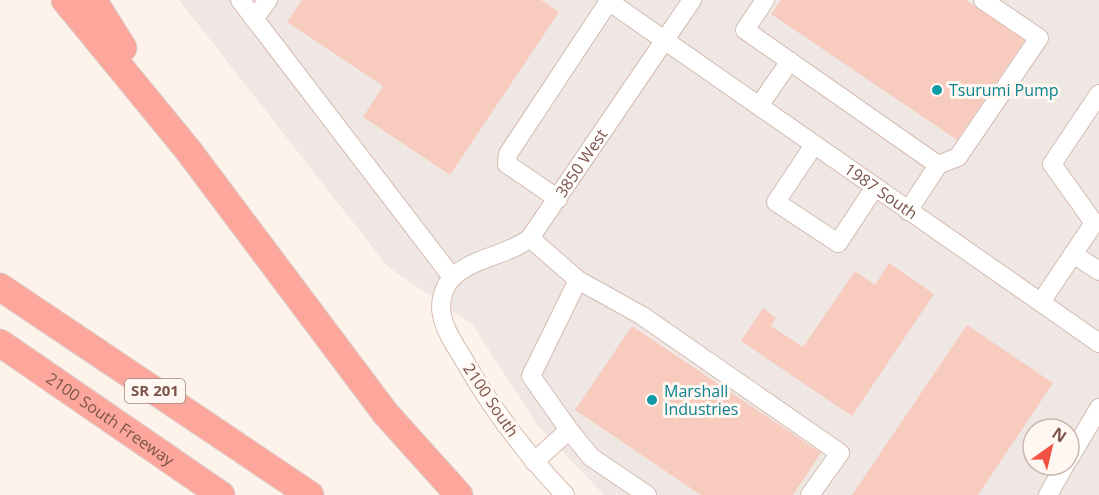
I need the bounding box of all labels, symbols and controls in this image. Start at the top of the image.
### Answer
place label: Tsurumi Pump [949,79,1059,101]
marker: Tsurumi Pump [930,83,944,97]
street label: 3850 West [550,124,612,201]
street label: 1987 South [840,158,922,224]
street label: 2100 South [458,359,524,441]
street label: 2100 South Freeway [42,367,180,471]
road number: SR 201 [125,379,185,403]
place label: Marshall Industries [664,380,738,420]
marker: Marshall Industries [645,393,659,407]
north arrow [1021,417,1081,477]
text: N [1048,422,1071,447]

